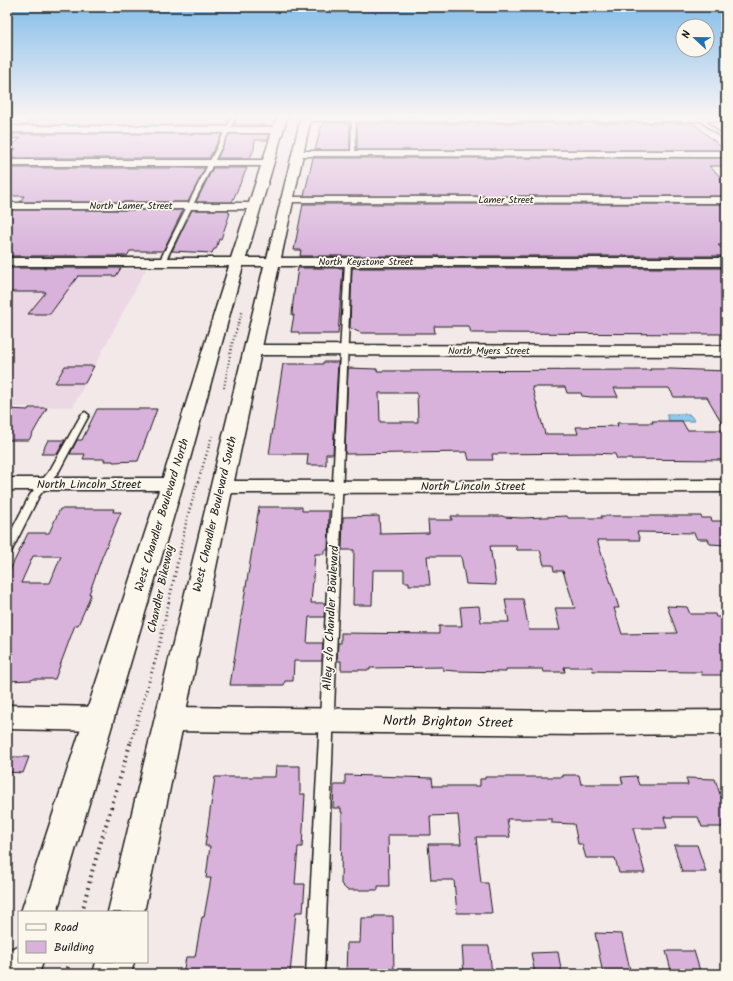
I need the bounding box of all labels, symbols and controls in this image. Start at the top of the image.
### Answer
north arrow [675,18,715,58]
text: N [677,28,696,41]
street label: Lamer Street [478,192,534,208]
street label: North Lamer Street [89,198,173,214]
street label: North Keystone Street [319,254,414,270]
street label: North Myers Street [448,343,530,359]
street label: West Chandler Boulevard South [188,434,242,594]
street label: West Chandler Boulevard North [130,436,194,594]
street label: North Lincoln Street [37,475,142,494]
street label: North Lincoln Street [421,477,526,496]
street label: Chandler Bikeway [142,543,180,635]
street label: Alley s/o Chandler Boulevard [318,544,344,691]
street label: North Brighton Street [383,710,514,734]
legend [18,911,148,963]
text: Road [54,918,79,937]
text: Building [54,938,94,957]

